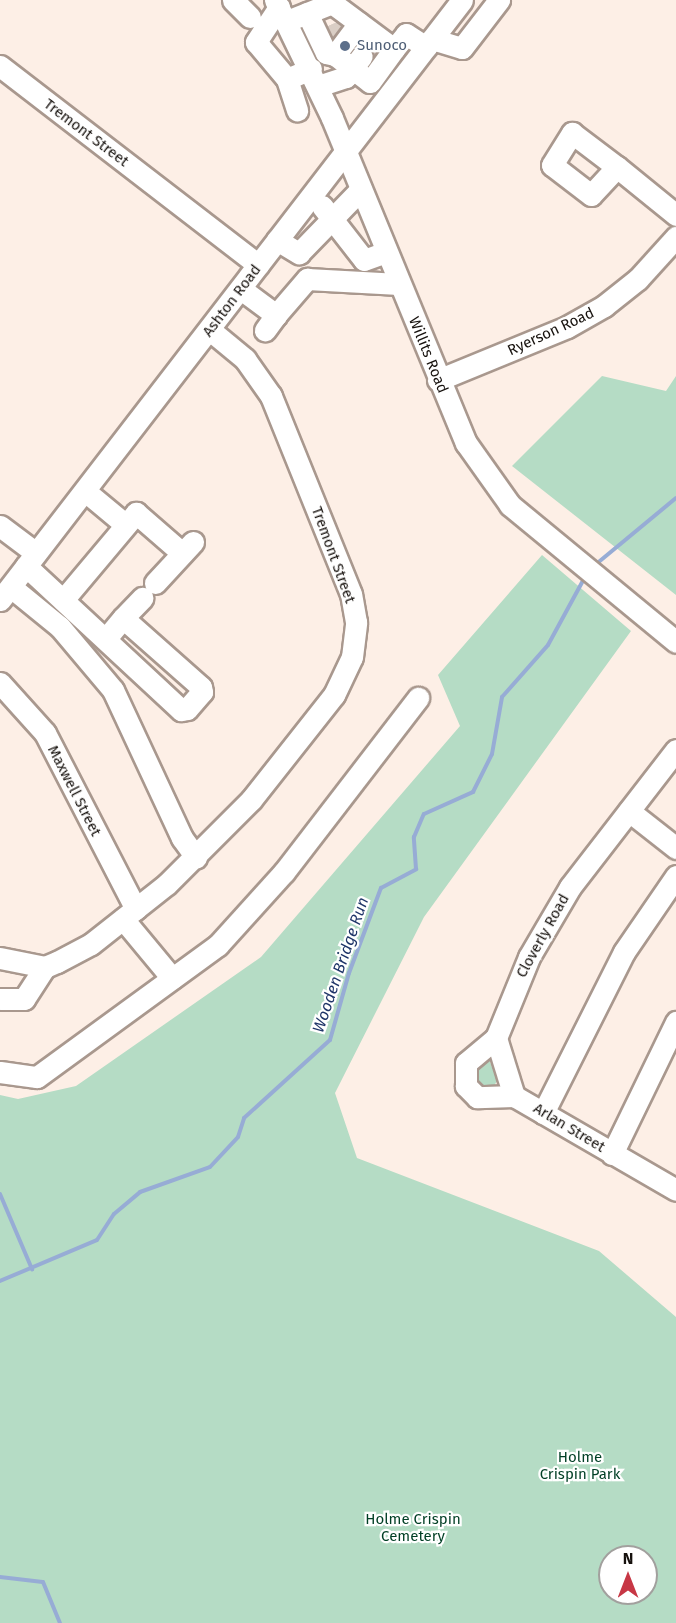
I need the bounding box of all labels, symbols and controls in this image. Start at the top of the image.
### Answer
place label: Sunoco [357,37,407,55]
marker: Sunoco [338,39,352,53]
street label: Tremont Street [40,95,132,171]
street label: Ashton Road [199,261,265,341]
street label: Ryerson Road [505,304,597,360]
street label: Willits Road [405,314,451,396]
street label: Tremont Street [307,504,359,606]
street label: Maxwell Street [43,743,105,839]
street label: Cloverly Road [513,891,573,981]
water label: Wooden Bridge Run [309,895,373,1035]
street label: Arlan Street [530,1100,608,1156]
park label: Holme Crispin Park [540,1448,620,1483]
park label: Holme Crispin Cemetery [365,1510,461,1545]
north arrow [598,1545,658,1605]
text: N [623,1549,633,1568]

